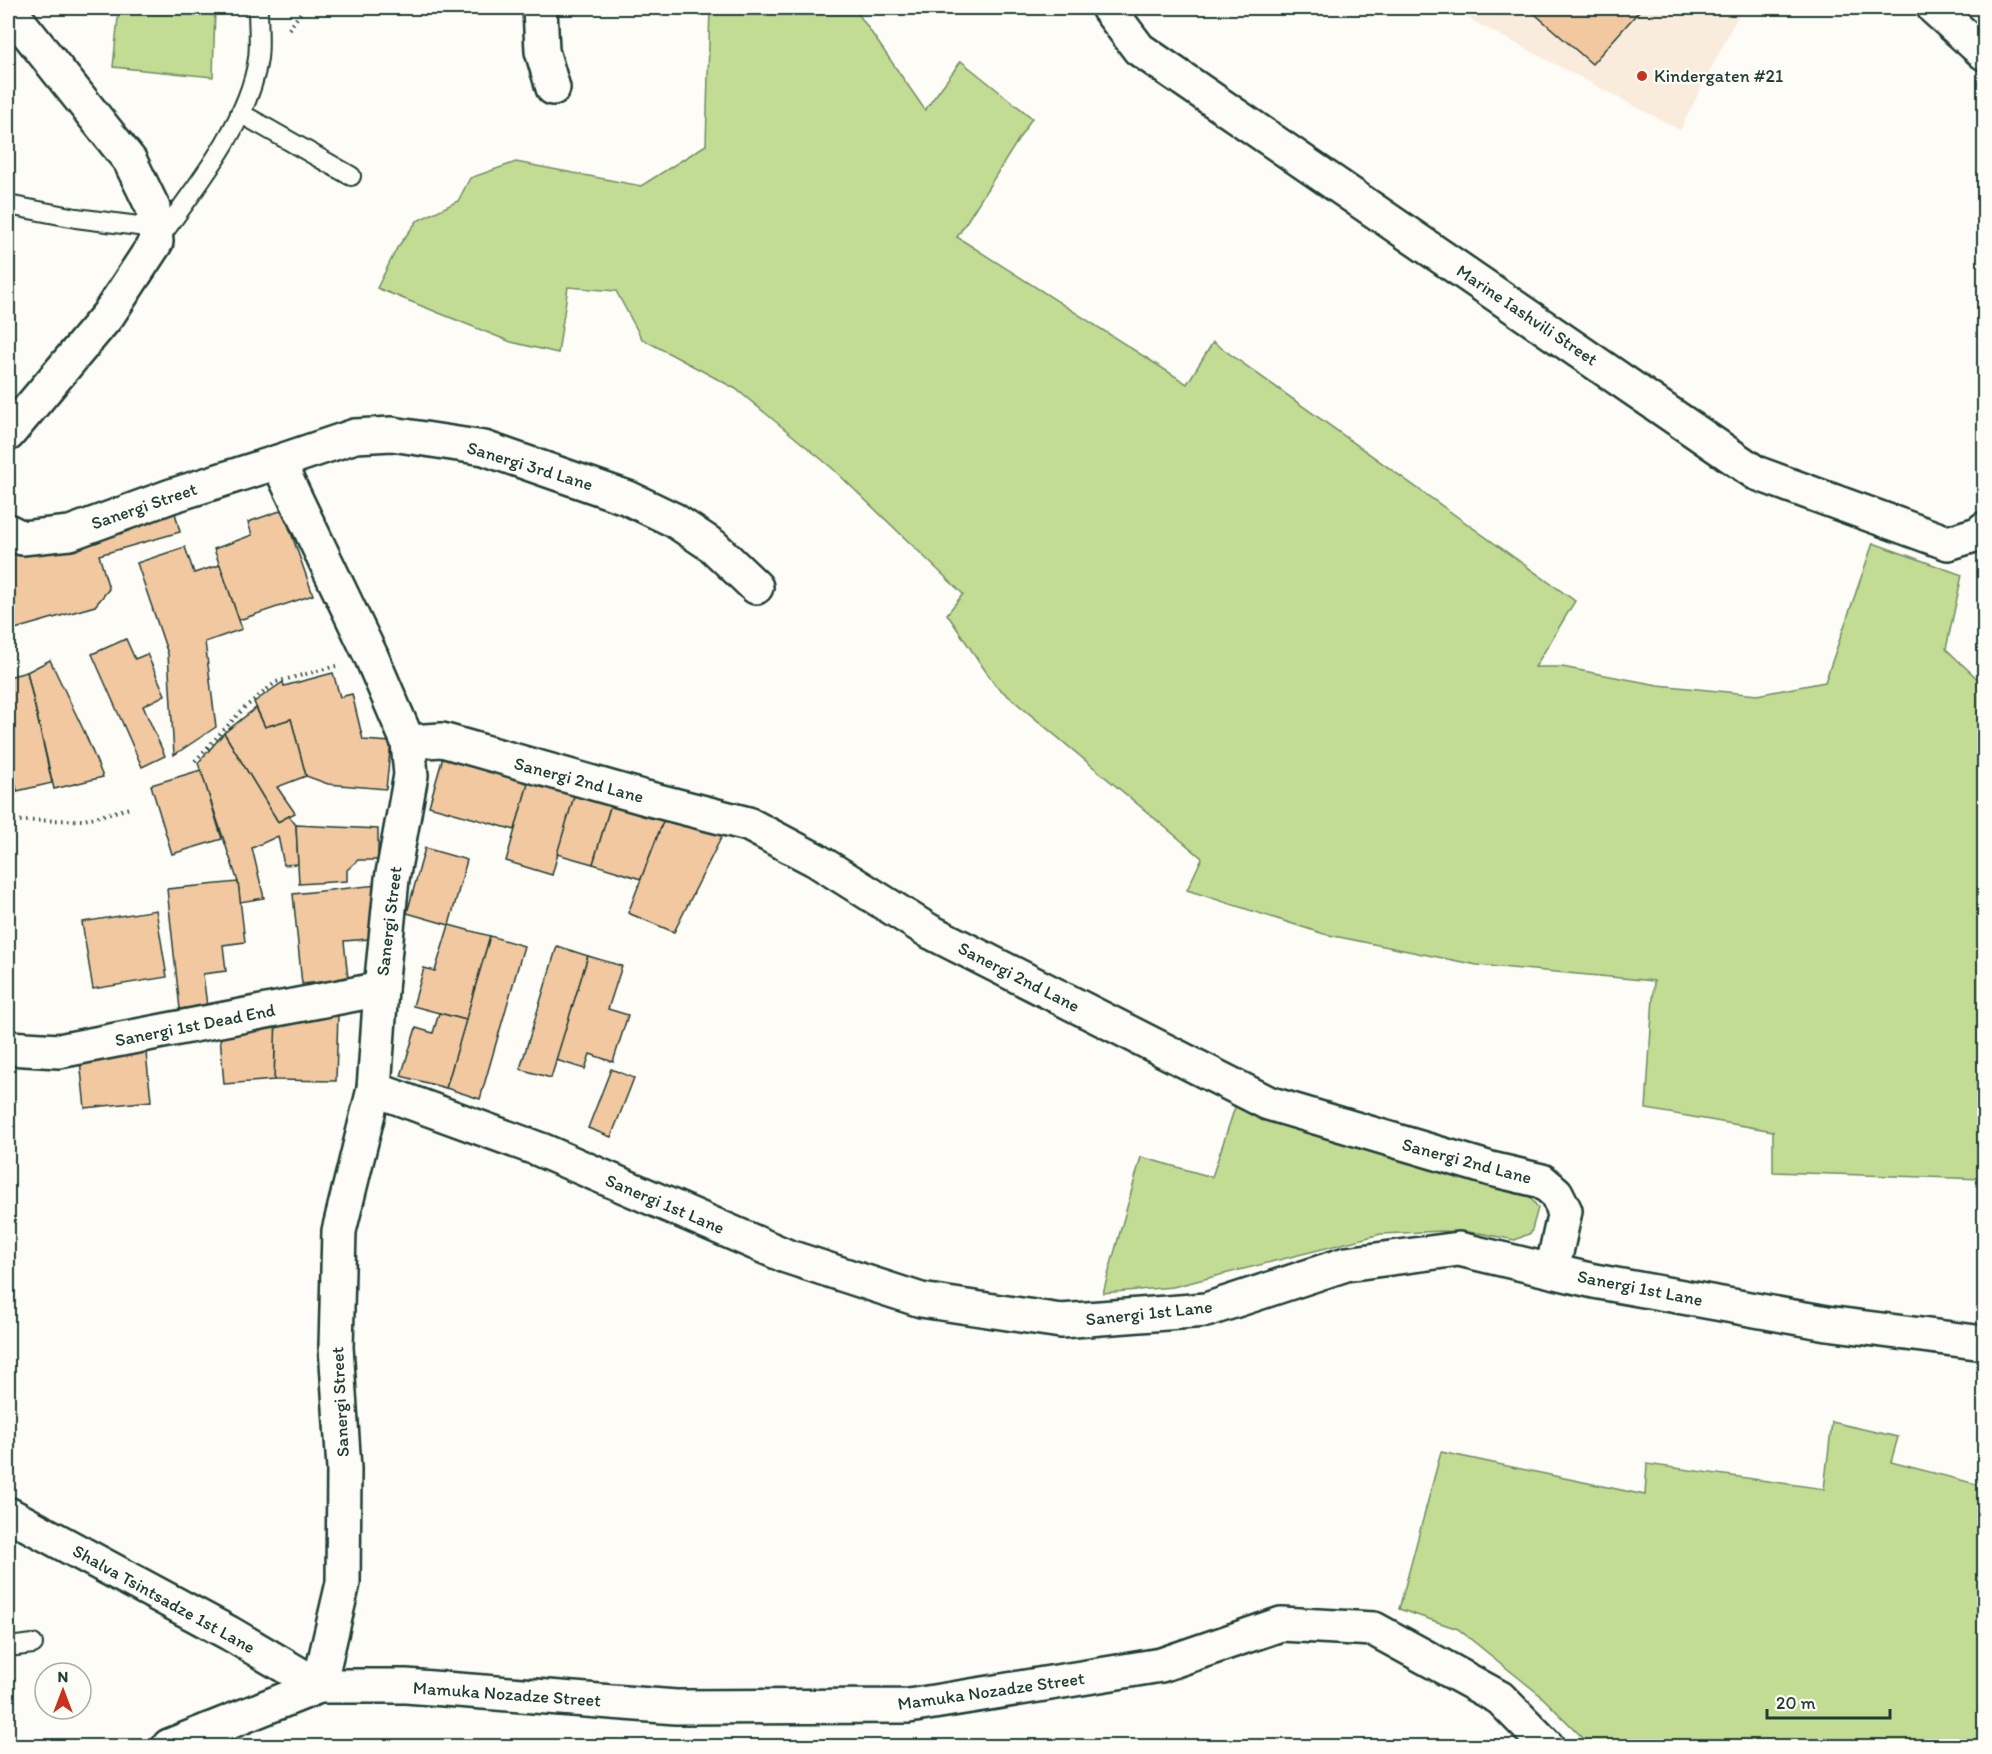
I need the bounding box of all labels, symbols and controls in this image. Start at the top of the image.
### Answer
place label: Kindergaten #21 [1654,65,1783,87]
marker: Kindergaten #21 [1635,69,1649,83]
street label: Marine Iashvili Street [1452,260,1602,371]
street label: Sanergi 3rd Lane [464,436,596,496]
street label: Sanergi Street [88,478,200,534]
street label: Sanergi 2nd Lane [512,752,646,808]
street label: Sanergi Street [371,865,407,977]
street label: Sanergi 2nd Lane [955,937,1083,1017]
street label: Sanergi 1st Dead End [113,999,277,1051]
street label: Sanergi 2nd Lane [1400,1133,1534,1189]
street label: Sanergi 1st Lane [602,1169,728,1239]
street label: Sanergi 1st Lane [1575,1265,1705,1311]
street label: Sanergi 1st Lane [1085,1295,1213,1331]
street label: Sanergi Street [326,1346,354,1458]
street label: Shalva Tsintsadze 1st Lane [69,1540,259,1658]
north arrow [33,1661,93,1721]
text: N [58,1667,68,1686]
street label: Mamuka Nozadze Street [896,1667,1086,1715]
street label: Mamuka Nozadze Street [412,1676,602,1712]
scale bar [1767,1682,1890,1720]
text: 20 m [1776,1692,1816,1714]

